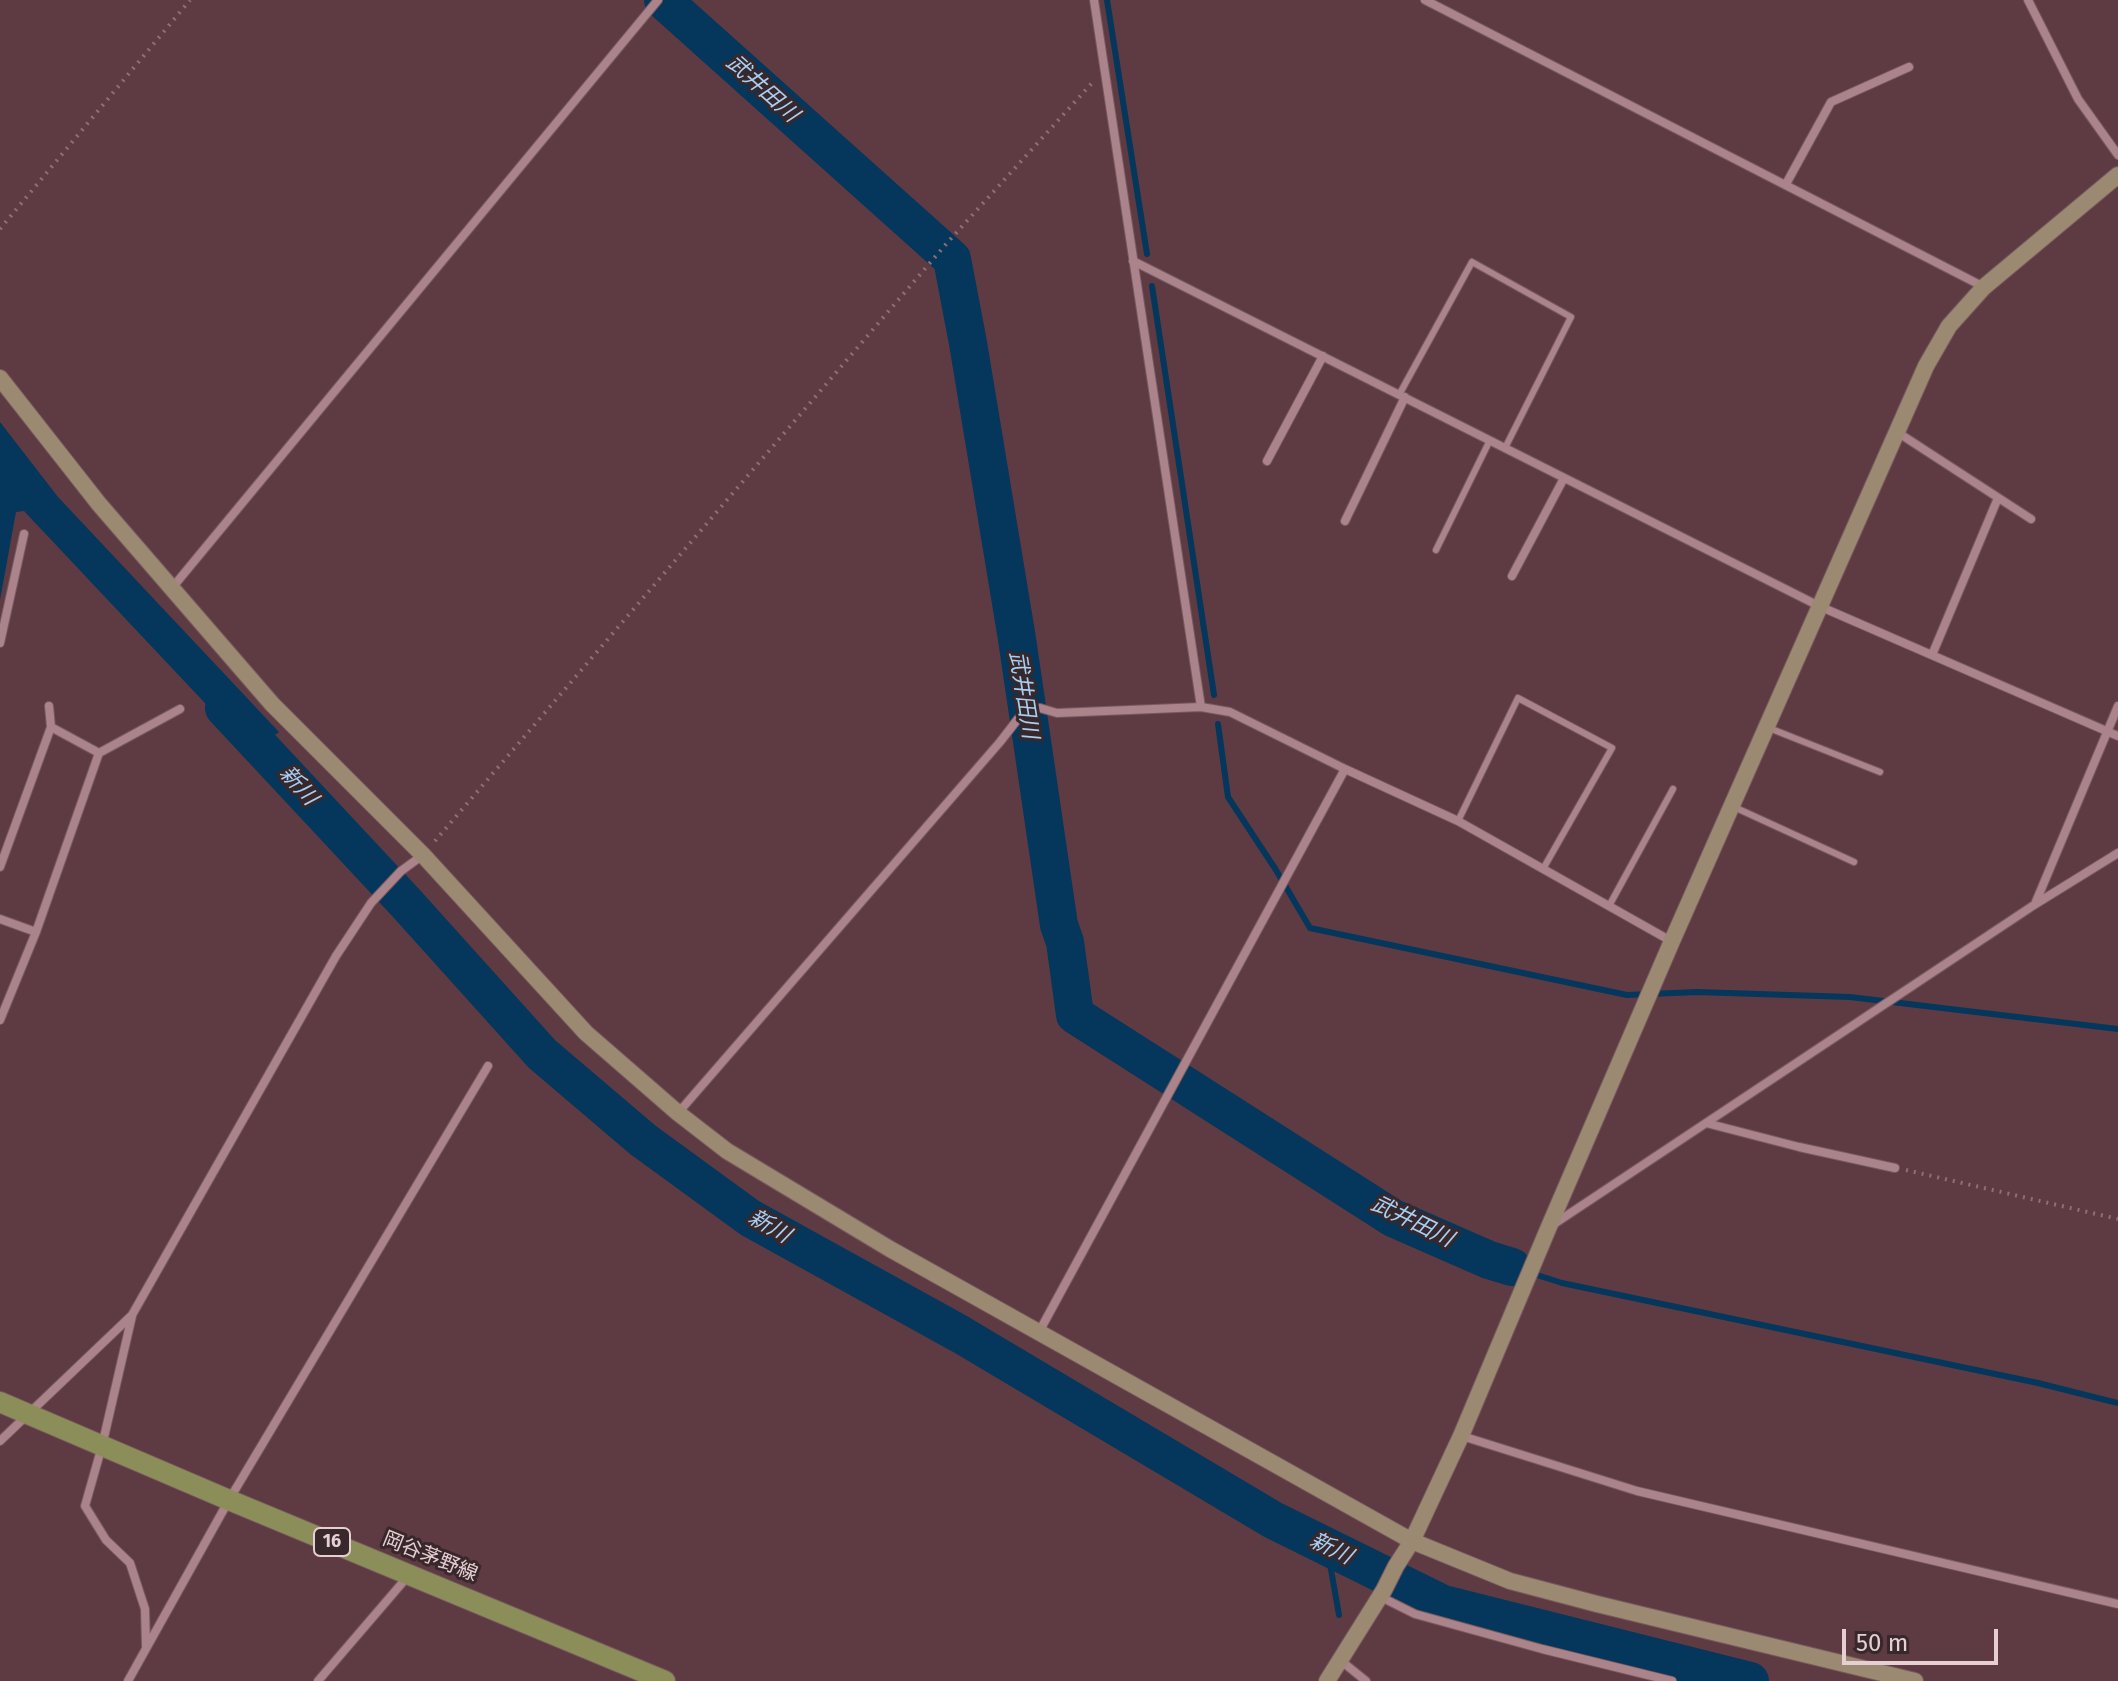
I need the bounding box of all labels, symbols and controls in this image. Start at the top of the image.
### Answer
water label: 武井田川 [720,50,804,128]
water label: 武井田川 [1003,649,1043,741]
water label: 新川 [273,761,323,811]
water label: 武井田川 [1367,1191,1457,1253]
water label: 新川 [743,1205,795,1249]
street label: 岡谷茅野線 [379,1527,481,1587]
water label: 新川 [1305,1527,1357,1571]
road number: 16 [314,1528,350,1556]
scale bar [1846,1613,2002,1663]
text: 50 m [1856,1629,1908,1657]

